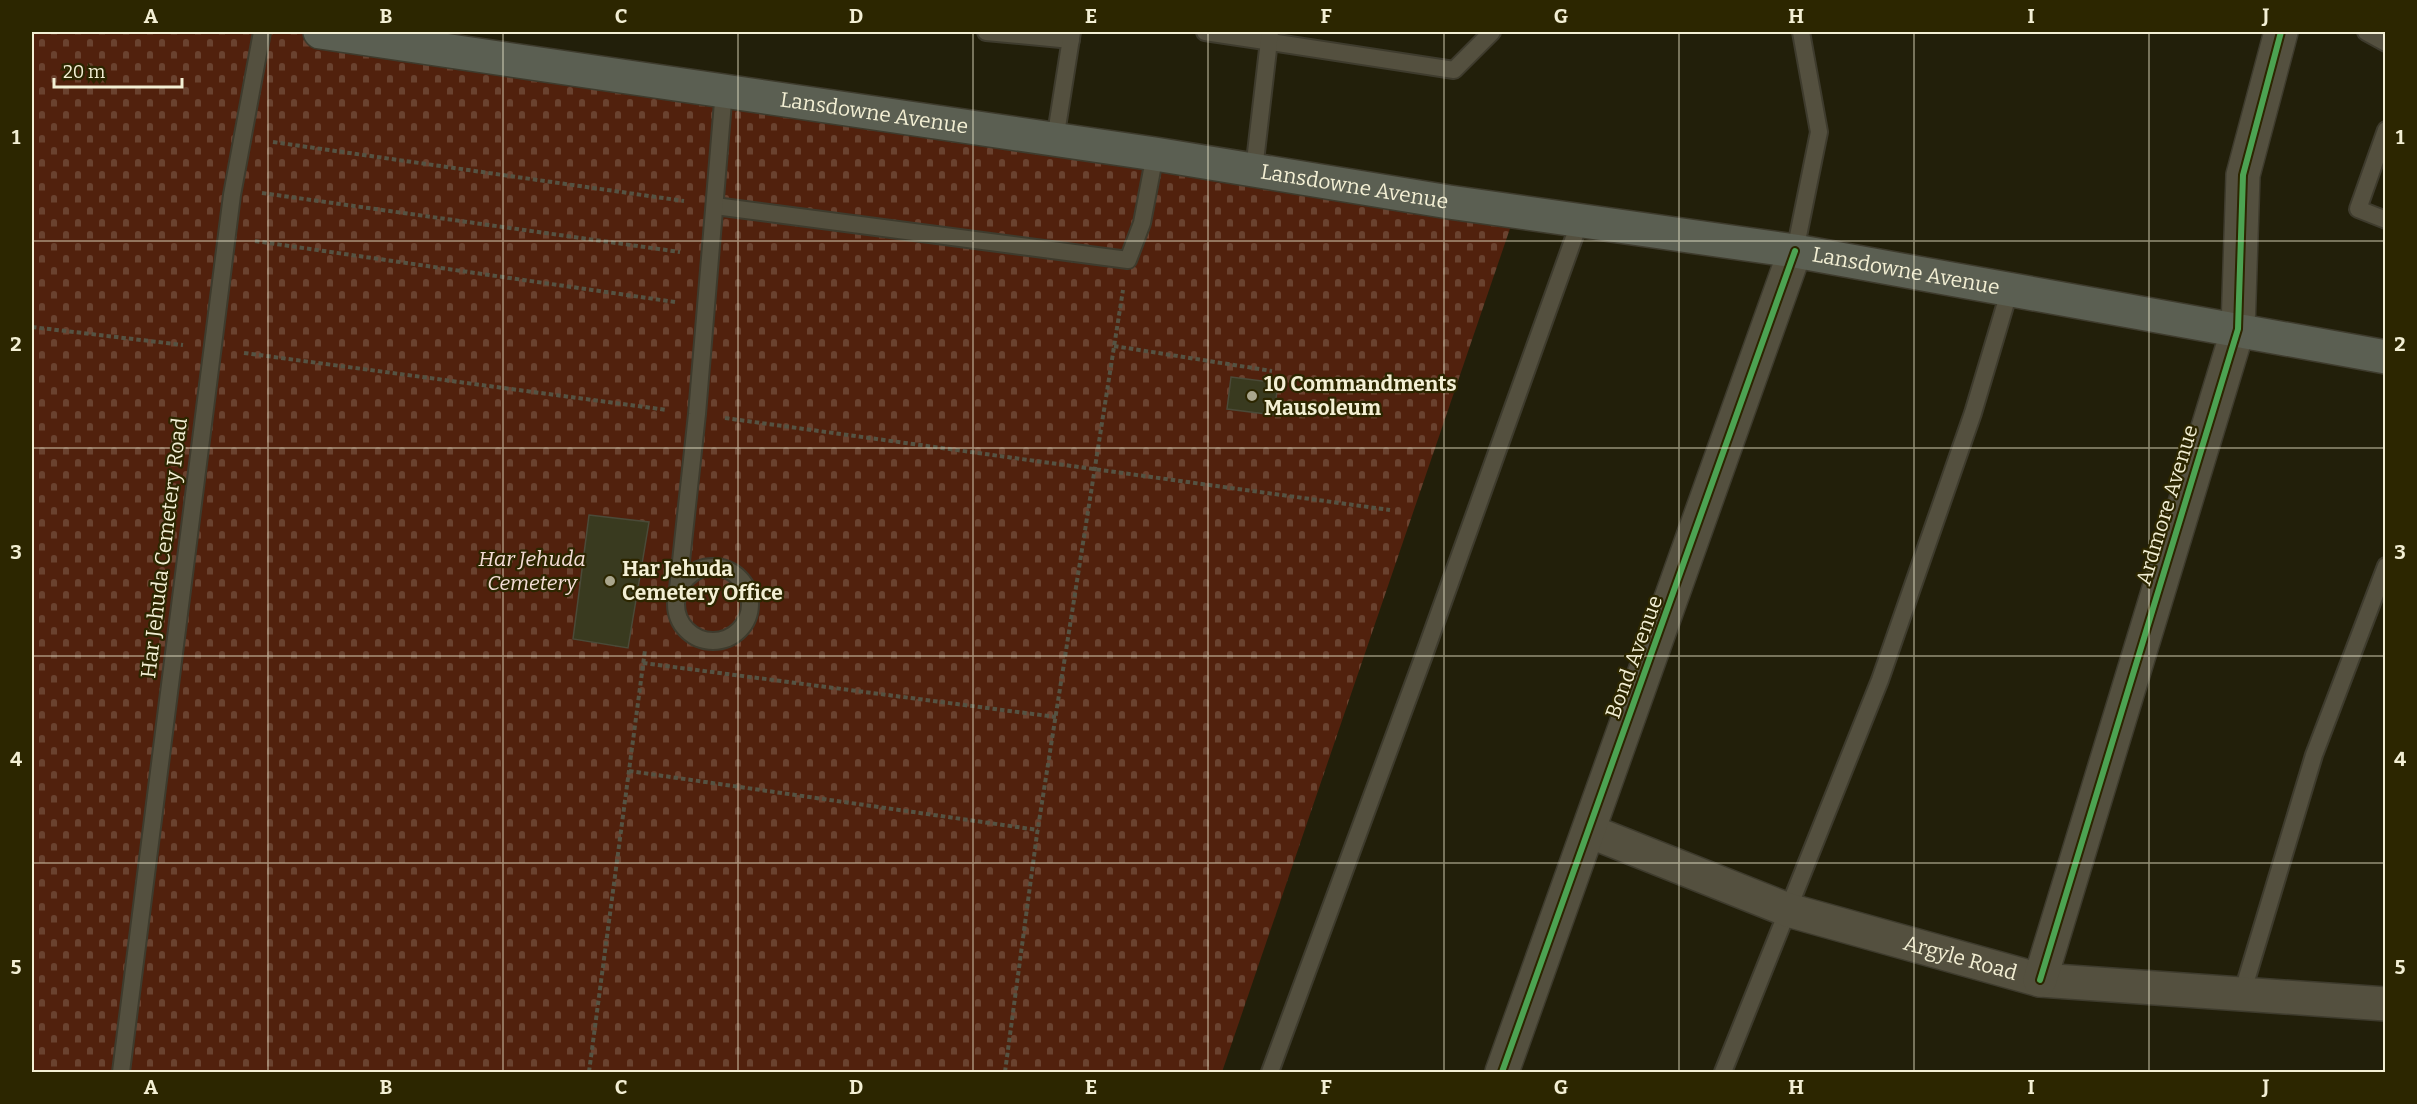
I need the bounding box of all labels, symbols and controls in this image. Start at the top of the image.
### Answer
text: A [144,4,159,28]
text: B [380,4,393,28]
text: C [615,4,627,28]
text: D [849,4,863,28]
text: E [1085,4,1097,28]
text: F [1320,4,1332,28]
text: G [1554,4,1568,28]
text: H [1788,4,1804,28]
text: I [2027,4,2035,28]
text: J [2262,4,2270,28]
scale bar [54,51,182,89]
text: 20 m [63,61,105,83]
street label: Lansdowne Avenue [778,86,970,140]
text: 1 [12,125,21,149]
text: 1 [2396,125,2405,149]
street label: Lansdowne Avenue [1259,158,1450,215]
street label: Lansdowne Avenue [1810,241,2002,300]
text: 2 [10,332,22,356]
text: 2 [2394,332,2406,356]
place label: 10 Commandments Mausoleum [1264,371,1457,421]
marker: 10 Commandments Mausoleum [1245,389,1259,403]
street label: Har Jehuda Cemetery Road [135,416,193,680]
street label: Ardmore Avenue [2130,422,2204,588]
text: 3 [10,540,22,564]
text: 3 [2394,540,2406,564]
park label: Har Jehuda Cemetery [478,546,586,596]
place label: Har Jehuda Cemetery Office [622,556,783,606]
marker: Har Jehuda Cemetery Office [603,574,617,588]
street label: Bond Avenue [1600,592,1668,722]
text: 4 [10,747,22,771]
text: 4 [2394,747,2406,771]
street label: Argyle Road [1901,930,2020,986]
text: 5 [11,955,22,979]
text: 5 [2395,955,2406,979]
text: A [144,1075,159,1099]
text: B [380,1075,393,1099]
text: C [615,1075,627,1099]
text: D [849,1075,863,1099]
text: E [1085,1075,1097,1099]
text: F [1320,1075,1332,1099]
text: G [1554,1075,1568,1099]
text: H [1788,1075,1804,1099]
text: I [2027,1075,2035,1099]
text: J [2262,1075,2270,1099]

